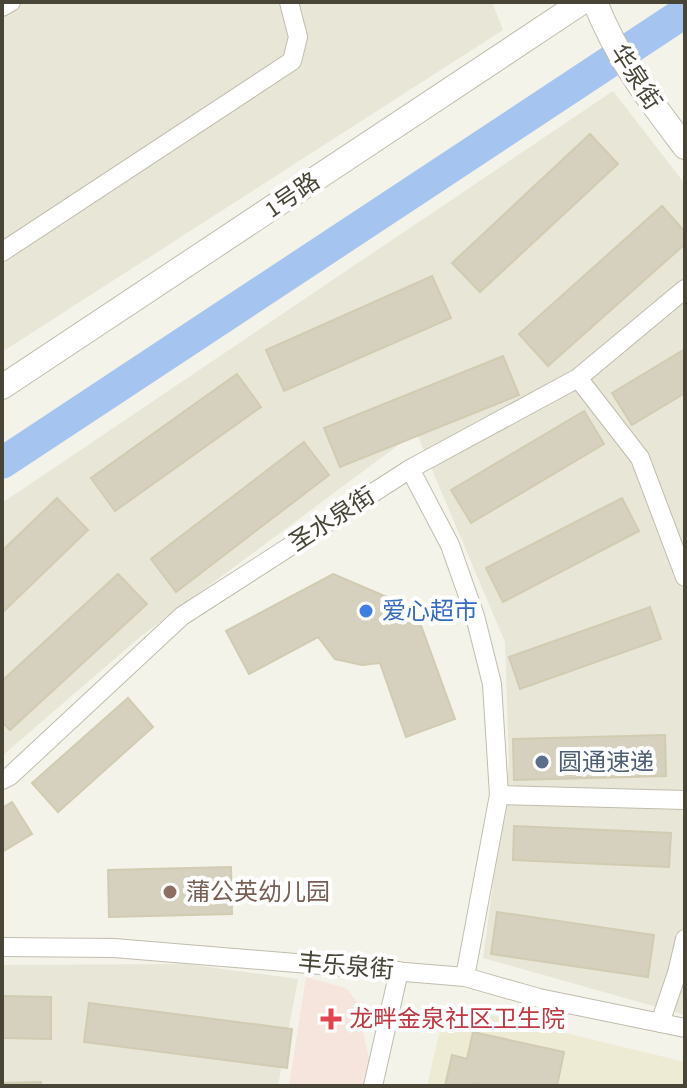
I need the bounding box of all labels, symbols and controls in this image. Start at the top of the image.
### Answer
street label: 华泉街 [601,38,670,117]
street label: 1号路 [258,164,327,227]
street label: 圣水泉街 [282,479,382,560]
place label: 爱心超市 [382,594,478,629]
marker: 爱心超市 [357,602,375,620]
place label: 圆通速递 [558,745,654,780]
marker: 圆通速递 [533,753,551,771]
place label: 蒲公英幼儿园 [186,875,330,910]
marker: 蒲公英幼儿园 [161,883,179,901]
street label: 丰乐泉街 [297,945,395,988]
place label: 龙畔金泉社区卫生院 [349,1002,565,1037]
marker: 龙畔金泉社区卫生院 [320,1008,342,1030]

